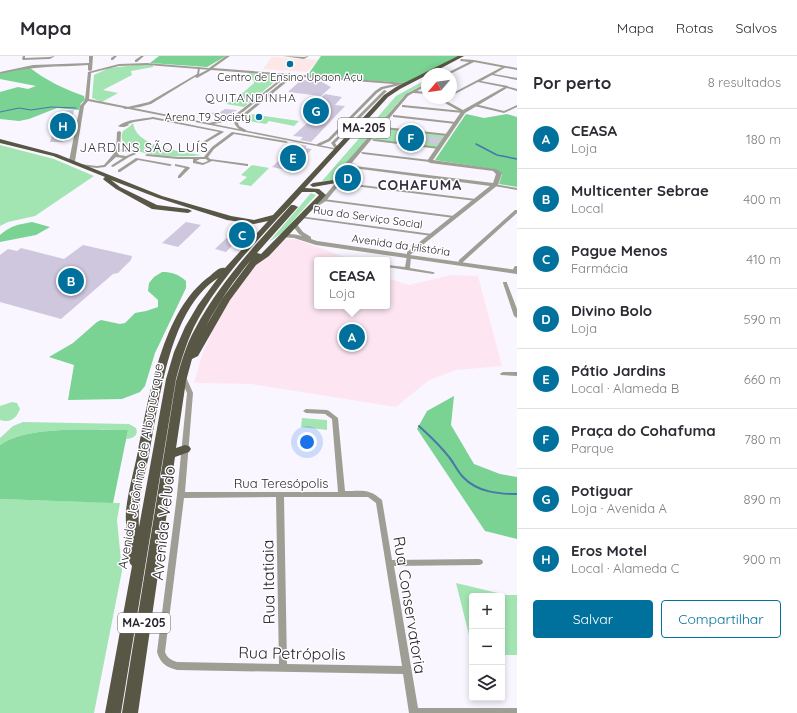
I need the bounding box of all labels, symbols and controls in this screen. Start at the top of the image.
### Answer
text: Mapa [20,16,71,40]
text: Mapa [617,19,654,37]
text: Rotas [676,19,713,37]
text: Salvos [735,19,777,37]
marker: Centro de Ensino Upaon Açu [285,59,295,69]
north arrow [421,68,457,104]
place label: Centro de Ensino Upaon Açu [217,70,363,84]
text: Por perto [533,72,611,93]
text: 8 resultados [708,74,781,90]
district label: QUITANDINHA [205,90,297,105]
pin: G [303,96,329,126]
place label: Arena T9 Society [165,110,251,124]
pin: H [50,111,76,141]
marker: Arena T9 Society [254,112,264,122]
road number: MA-205 [338,118,390,138]
text: CEASA [571,121,617,140]
pin: F [398,123,424,153]
text: A [542,131,550,147]
text: 180 m [746,131,781,147]
district label: JARDINS SÃO LUÍS [80,139,208,155]
text: Loja [571,140,597,156]
pin: E [280,143,306,173]
pin: D [335,163,361,193]
district label: COHAFUMA [378,176,462,194]
text: Multicenter Sebrae [571,181,709,200]
text: B [542,191,550,207]
text: 400 m [743,191,781,207]
text: Local [571,200,603,216]
street label: Rua do Serviço Social [312,202,424,232]
pin: C [229,220,255,250]
street label: Avenida da História [351,231,451,259]
text: Pague Menos [571,241,667,260]
text: C [542,251,550,267]
text: 410 m [746,251,781,267]
popup [314,257,390,309]
text: Farmácia [571,260,628,276]
pin: B [58,266,84,296]
text: CEASA [329,266,375,285]
text: Loja [329,285,355,301]
text: Divino Bolo [571,301,652,320]
text: D [541,311,551,327]
text: 590 m [744,311,781,327]
text: Loja [571,320,597,336]
pin: A [339,322,365,352]
text: Pátio Jardins [571,361,666,380]
street label: Avenida Jerônimo de Albuquerque [114,362,166,570]
text: E [542,371,550,387]
text: 660 m [744,371,781,387]
text: Local · Alameda B [571,380,679,396]
text: Praça do Cohafuma [571,421,716,440]
text: F [542,431,550,447]
text: 780 m [744,431,781,447]
your location [297,432,317,452]
text: Parque [571,440,614,456]
street label: Avenida Veludo [147,465,179,581]
street label: Rua Teresópolis [234,475,328,491]
text: Potiguar [571,481,633,500]
text: G [541,491,551,507]
text: 890 m [744,491,781,507]
text: Loja · Avenida A [571,500,667,516]
street label: Rua Conservatoria [389,535,431,675]
street label: Rua Itatiaia [257,540,279,624]
text: Eros Motel [571,541,647,560]
text: H [541,551,551,567]
text: 900 m [743,551,781,567]
text: Local · Alameda C [571,560,679,576]
map controls [469,593,505,701]
button: + [469,593,505,629]
button: Salvar [533,600,653,638]
button: Compartilhar [661,600,781,638]
road number: MA-205 [118,613,170,633]
button: − [469,629,505,665]
street label: Rua Petrópolis [238,642,346,664]
button: layers [469,665,505,701]

